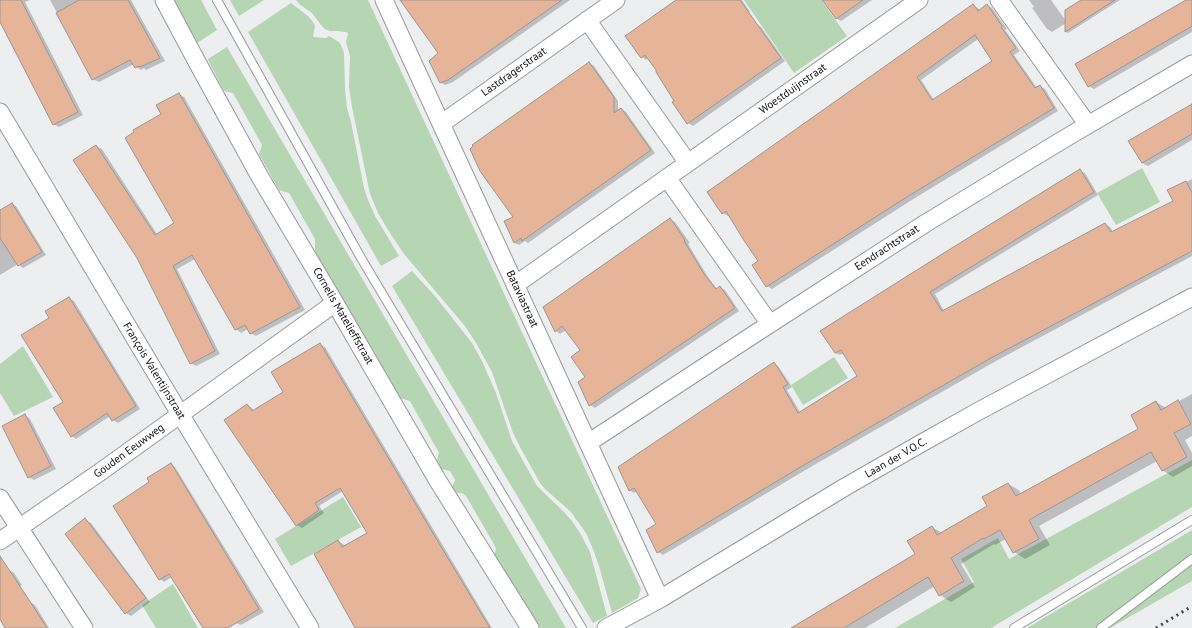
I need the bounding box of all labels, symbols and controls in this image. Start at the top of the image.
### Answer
street label: Lastdragerstraat [479,45,549,99]
street label: Woestduijnstraat [757,61,829,117]
street label: Eendrachtstraat [852,222,922,274]
street label: Cornelis Matelieffstraat [310,265,376,367]
street label: Bataviastraat [503,268,541,330]
street label: François Valentijnstraat [120,320,188,422]
street label: Gouden Eeuwweg [91,421,167,481]
street label: Laan der V.O.C. [863,435,929,481]

